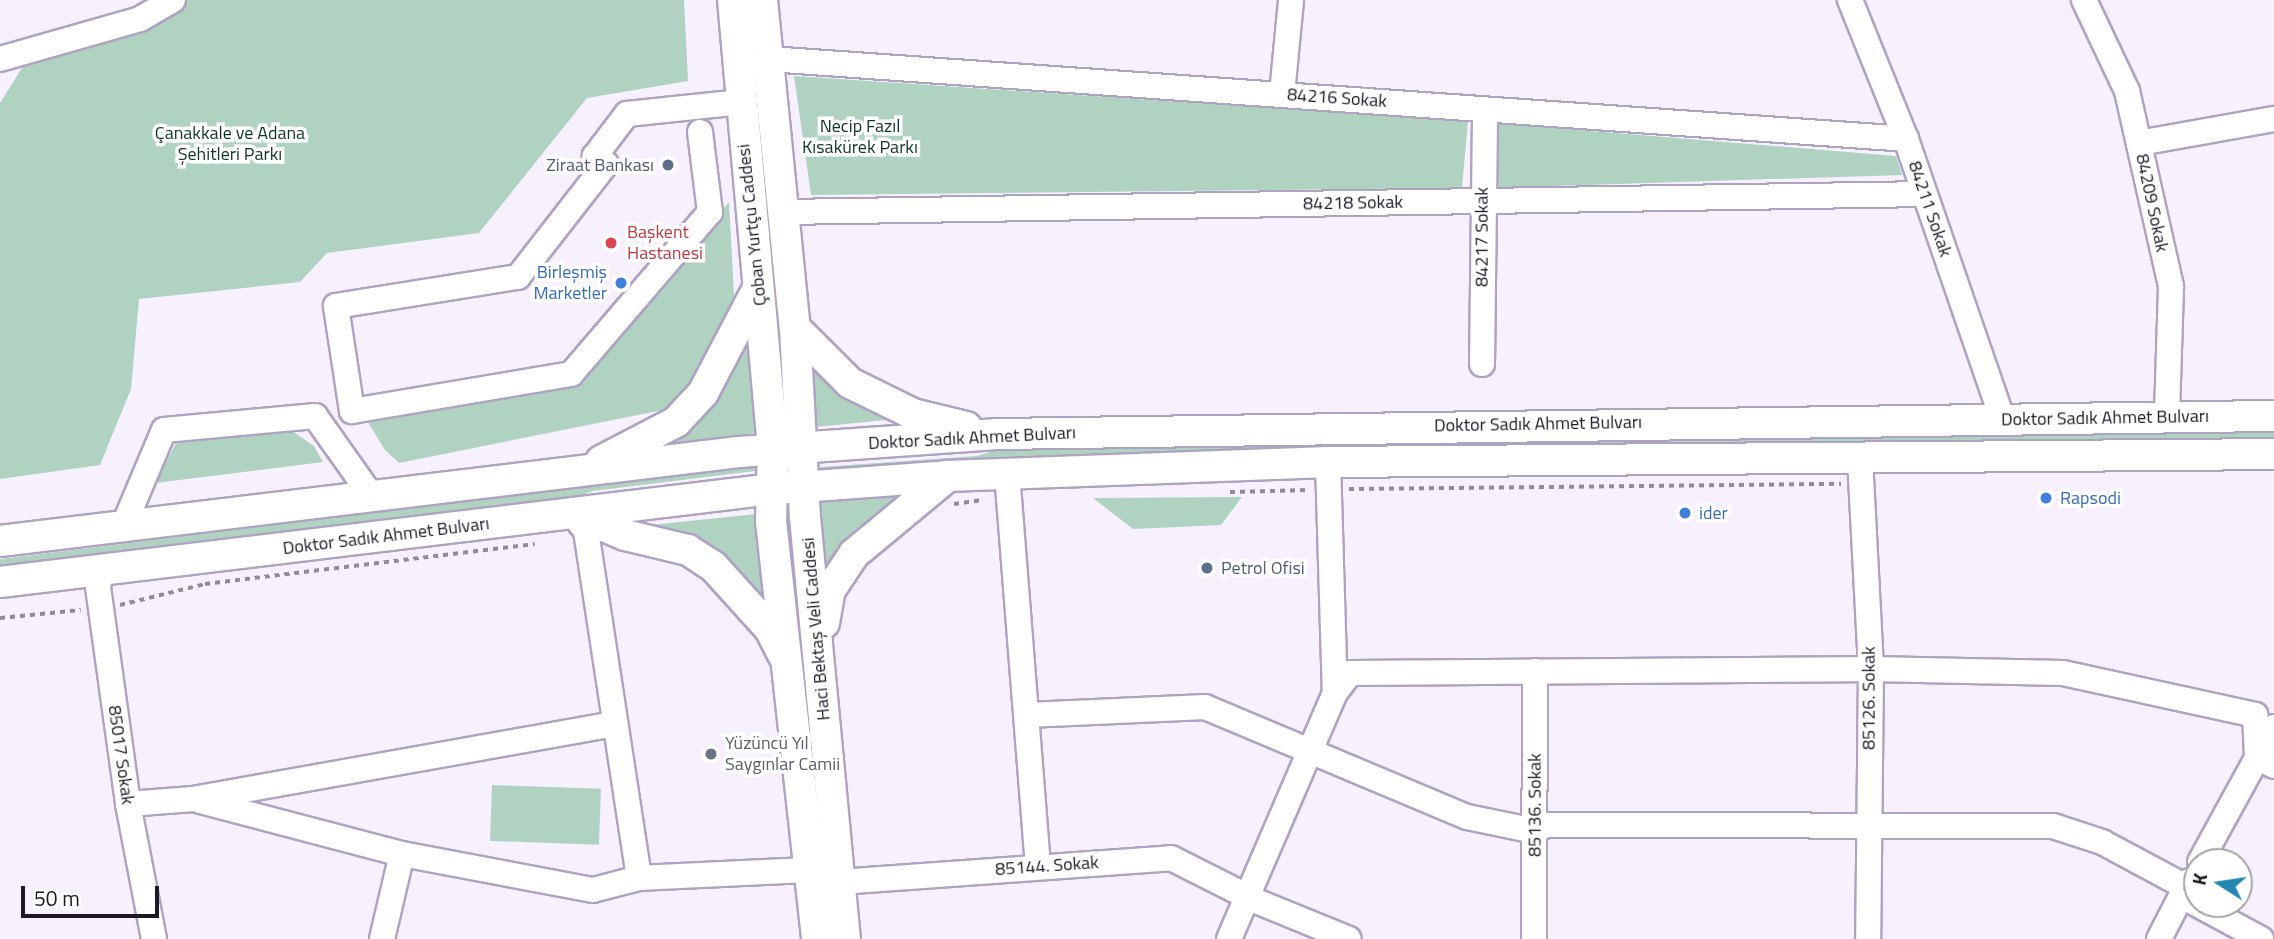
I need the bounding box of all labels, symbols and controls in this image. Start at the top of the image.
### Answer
street label: 84216 Sokak [1286,84,1388,112]
park label: Necip Fazıl Kısakürek Parkı [802,116,918,158]
park label: Çanakkale ve Adana Şehitleri Parkı [155,123,305,166]
street label: Çoban Yurtçu Caddesi [733,143,771,307]
street label: 84209 Sokak [2131,152,2173,254]
place label: Ziraat Bankası [546,154,654,176]
marker: Ziraat Bankası [660,157,676,173]
street label: 84211 Sokak [1904,158,1956,260]
street label: 84217 Sokak [1471,187,1493,287]
street label: 84218 Sokak [1303,191,1403,215]
place label: Başkent Hastanesi [627,222,703,264]
marker: Başkent Hastanesi [601,233,621,253]
place label: Birleşmiş Marketler [533,262,607,304]
marker: Birleşmiş Marketler [613,275,629,291]
street label: Doktor Sadık Ahmet Bulvarı [2001,405,2209,431]
street label: Doktor Sadık Ahmet Bulvarı [1434,411,1642,437]
street label: Doktor Sadık Ahmet Bulvarı [868,422,1076,454]
place label: Rapsodi [2060,487,2121,509]
marker: Rapsodi [2038,490,2054,506]
place label: ider [1699,502,1728,524]
marker: ider [1677,505,1693,521]
street label: Doktor Sadık Ahmet Bulvarı [282,513,490,559]
street label: Haci Bektaş Veli Caddesi [797,537,835,721]
place label: Petrol Ofisi [1221,557,1305,579]
marker: Petrol Ofisi [1199,560,1215,576]
street label: 85126. Sokak [1858,646,1880,750]
street label: 85017 Sokak [103,704,139,806]
place label: Yüzüncü Yıl Saygınlar Camii [725,733,840,776]
marker: Yüzüncü Yıl Saygınlar Camii [703,746,719,762]
street label: 85136. Sokak [1524,753,1546,857]
north arrow [2183,848,2253,918]
street label: 85144. Sokak [995,852,1099,880]
text: K [2184,870,2214,887]
scale bar [24,872,163,916]
text: 50 m [34,882,80,914]

